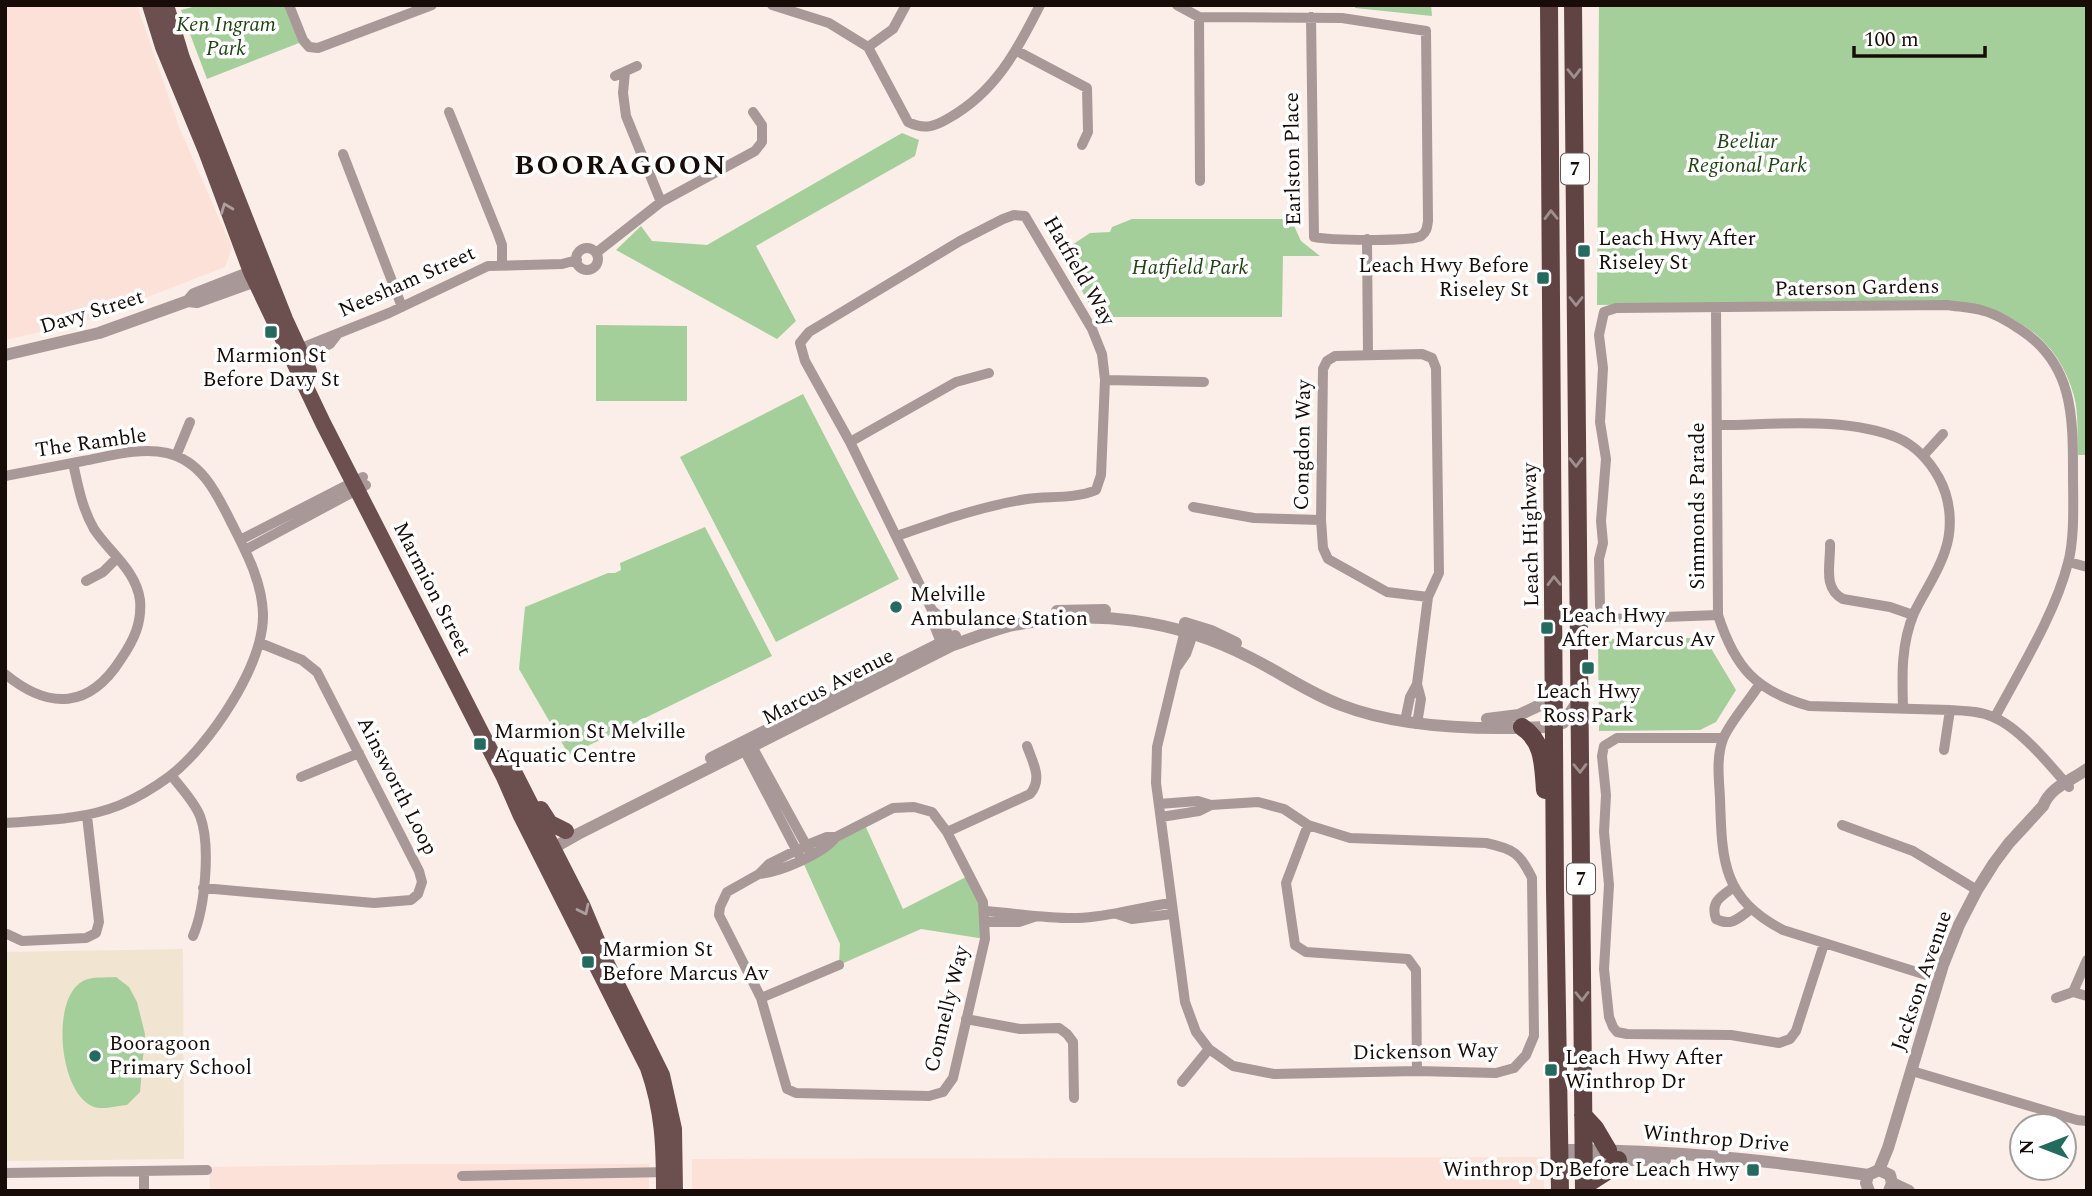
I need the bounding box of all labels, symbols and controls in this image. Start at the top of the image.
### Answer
park label: Ken Ingram Park [176,9,276,65]
scale bar [1854,14,1985,58]
text: 100 m [1864,24,1919,56]
one-way arrow [1566,69,1582,79]
street label: Earlston Place [1276,92,1310,226]
park label: Beeliar Regional Park [1687,126,1807,182]
district label: BOORAGOON [514,144,728,187]
road number: 7 [1561,154,1589,184]
one-way arrow [221,203,235,215]
one-way arrow [1543,209,1559,220]
street label: Hatfield Way [1035,210,1124,333]
place label: Leach Hwy After Riseley St [1598,223,1756,279]
street label: Neesham Street [333,237,481,327]
marker: Leach Hwy After Riseley St [1576,243,1592,259]
place label: Leach Hwy Before Riseley St [1358,250,1529,306]
park label: Hatfield Park [1132,252,1248,284]
marker: Leach Hwy Before Riseley St [1535,270,1551,286]
street label: Paterson Gardens [1774,271,1940,305]
street label: Davy Street [36,281,148,343]
one-way arrow [1568,296,1584,307]
marker: Marmion St Before Davy St [263,324,279,340]
place label: Marmion St Before Davy St [202,340,340,396]
street label: Congdon Way [1286,378,1320,511]
street label: The Ramble [33,419,149,467]
street label: Simmonds Parade [1682,422,1714,590]
one-way arrow [1569,457,1584,468]
street label: Leach Highway [1514,462,1548,607]
street label: Marmion Street [384,516,480,662]
one-way arrow [1546,575,1562,586]
place label: Melville Ambulance Station [910,579,1088,635]
marker: Melville Ambulance Station [888,599,904,615]
place label: Leach Hwy After Marcus Av [1561,600,1716,656]
marker: Leach Hwy After Marcus Av [1539,620,1555,636]
street label: Marcus Avenue [756,640,900,734]
marker: Leach Hwy Ross Park [1580,660,1596,676]
place label: Leach Hwy Ross Park [1536,676,1641,732]
street label: Ainsworth Loop [348,711,446,861]
place label: Marmion St Melville Aquatic Centre [494,716,686,772]
marker: Marmion St Melville Aquatic Centre [472,736,488,752]
one-way arrow [1572,764,1588,774]
road number: 7 [1567,864,1595,894]
one-way arrow [576,903,590,915]
street label: Jackson Avenue [1883,907,1961,1055]
place label: Marmion St Before Marcus Av [602,934,769,990]
street label: Connelly Way [916,942,978,1076]
marker: Marmion St Before Marcus Av [580,954,596,970]
one-way arrow [1574,991,1590,1002]
place label: Booragoon Primary School [109,1028,252,1084]
street label: Dickenson Way [1352,1035,1499,1069]
place label: Leach Hwy After Winthrop Dr [1565,1042,1723,1098]
marker: Booragoon Primary School [87,1048,103,1064]
marker: Leach Hwy After Winthrop Dr [1543,1062,1559,1078]
north arrow [2008,1112,2078,1182]
street label: Winthrop Drive [1641,1117,1791,1161]
text: N [2013,1139,2042,1155]
place label: Winthrop Dr Before Leach Hwy [1443,1154,1740,1186]
marker: Winthrop Dr Before Leach Hwy [1745,1162,1761,1178]

